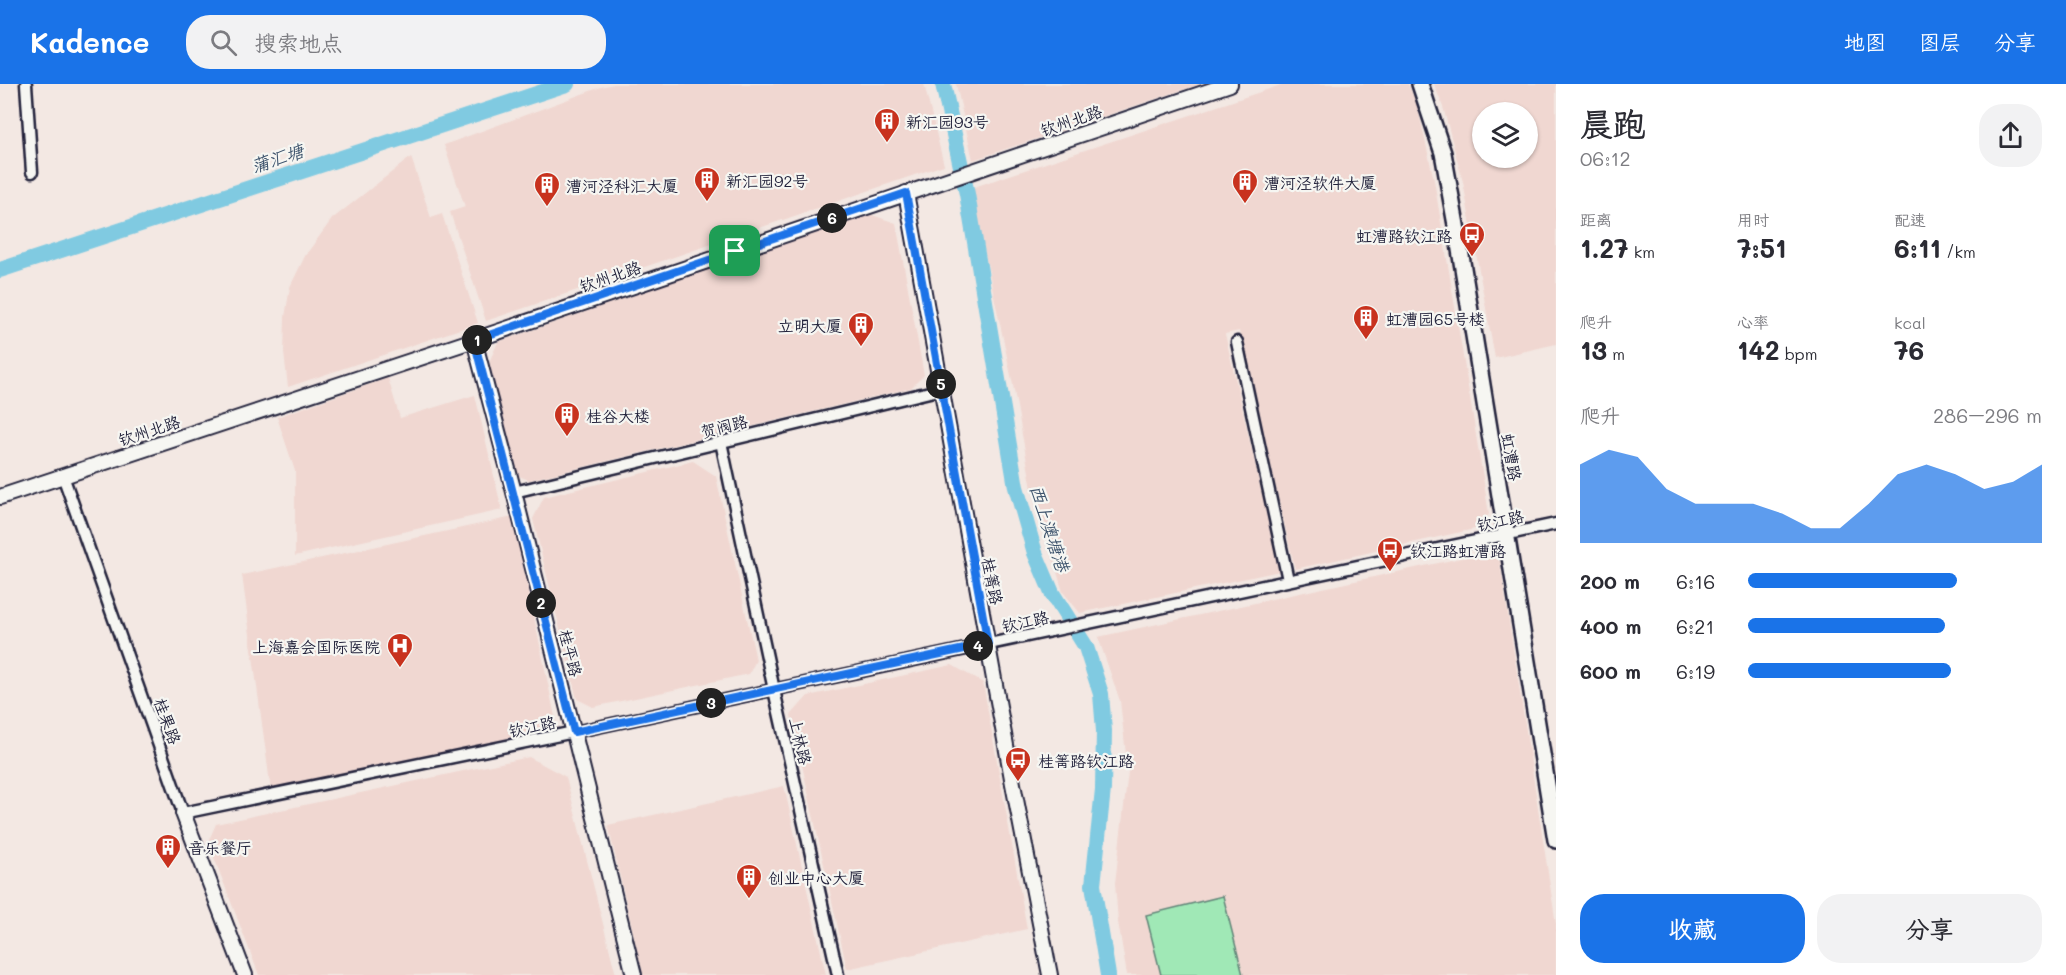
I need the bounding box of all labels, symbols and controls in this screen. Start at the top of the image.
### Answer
search box [186,15,606,69]
text: Kadence [30,24,150,60]
icon: search [207,26,240,59]
text: 搜索地点 [255,28,343,57]
text: 地图 [1844,28,1886,55]
text: 图层 [1919,28,1961,55]
text: 分享 [1994,28,2036,55]
street label: 钦州北路 [1037,100,1105,140]
text: 晨跑 [1580,101,1646,144]
map controls [1472,102,1538,168]
button: layers [1472,102,1538,168]
button: share [1979,104,2042,167]
building icon: 新汇园93号 [872,106,902,144]
place label: 新汇园93号 [906,111,989,132]
water label: 蒲汇塘 [248,138,308,178]
text: 06:12 [1580,145,1631,171]
building icon: 新汇园92号 [692,165,722,203]
building icon: 漕河泾软件大厦 [1230,167,1260,205]
building icon: 漕河泾科汇大厦 [532,170,562,208]
place label: 新汇园92号 [726,170,808,191]
place label: 漕河泾软件大厦 [1264,172,1376,193]
place label: 漕河泾科汇大厦 [566,175,678,196]
pin: 6 [817,203,847,233]
text: 6 [827,207,837,228]
text: 距离 [1580,209,1612,230]
text: 用时 [1737,209,1769,230]
text: 配速 [1894,209,1926,230]
bus stop icon: 虹漕路钦江路 [1457,220,1487,258]
pin [709,225,760,276]
place label: 虹漕路钦江路 [1356,225,1452,246]
text: 1.27 [1580,231,1629,265]
text: 7:51 [1737,231,1786,265]
text: 6:11 [1894,231,1941,265]
icon: arrive [718,234,751,267]
text: km [1629,241,1655,262]
text: /km [1941,241,1976,262]
street label: 钦州北路 [576,256,644,296]
building icon: 虹漕园65号楼 [1351,303,1381,341]
place label: 虹漕园65号楼 [1386,308,1485,329]
building icon: 立明大厦 [846,310,876,348]
text: 爬升 [1580,311,1612,332]
text: 心率 [1737,311,1769,332]
text: kcal [1894,312,1926,333]
place label: 立明大厦 [778,315,842,336]
pin: 1 [462,325,492,355]
text: 1 [473,329,481,350]
text: 13 [1580,333,1607,367]
text: 142 [1737,333,1780,367]
text: 76 [1894,333,1924,367]
text: m [1607,343,1625,364]
text: bpm [1780,343,1817,364]
pin: 5 [926,369,956,399]
text: 5 [936,373,946,394]
building icon: 桂谷大楼 [552,400,582,438]
text: 爬升 [1580,402,1620,428]
text: 286–296 m [1933,402,2042,428]
place label: 桂谷大楼 [586,405,650,426]
street label: 钦州北路 [115,410,183,450]
street label: 贺阀路 [698,410,750,442]
street label: 虹漕路 [1497,432,1527,482]
water label: 西上澳塘港 [1025,481,1076,576]
street label: 钦江路 [1474,505,1526,535]
bus stop icon: 钦江路虹漕路 [1375,535,1405,573]
place label: 钦江路虹漕路 [1410,540,1506,561]
street label: 桂箐路 [978,555,1008,607]
text: 200 m [1580,568,1640,594]
text: 6:16 [1676,568,1715,594]
pin: 2 [526,588,556,618]
text: 2 [537,592,545,613]
street label: 钦江路 [999,606,1051,636]
text: 400 m [1580,613,1641,639]
text: 6:21 [1676,613,1714,639]
street label: 桂平路 [555,627,587,679]
hospital icon: 上海嘉会国际医院 [385,631,415,669]
pin: 4 [963,631,993,661]
text: 4 [973,635,983,656]
place label: 上海嘉会国际医院 [252,636,380,657]
text: 600 m [1580,658,1641,684]
text: 6:19 [1676,658,1715,684]
pin: 3 [696,688,726,718]
text: 3 [706,692,716,713]
street label: 桂果路 [150,695,186,747]
street label: 钦江路 [506,711,558,741]
street label: 上林路 [785,715,817,767]
bus stop icon: 桂箐路钦江路 [1003,745,1033,783]
place label: 桂箐路钦江路 [1038,750,1134,771]
building icon: 音乐餐厅 [153,832,183,870]
place label: 音乐餐厅 [188,837,252,858]
building icon: 创业中心大厦 [734,862,764,900]
place label: 创业中心大厦 [768,867,864,888]
button: 收藏 [1580,894,1805,963]
button: 分享 [1817,894,2042,963]

